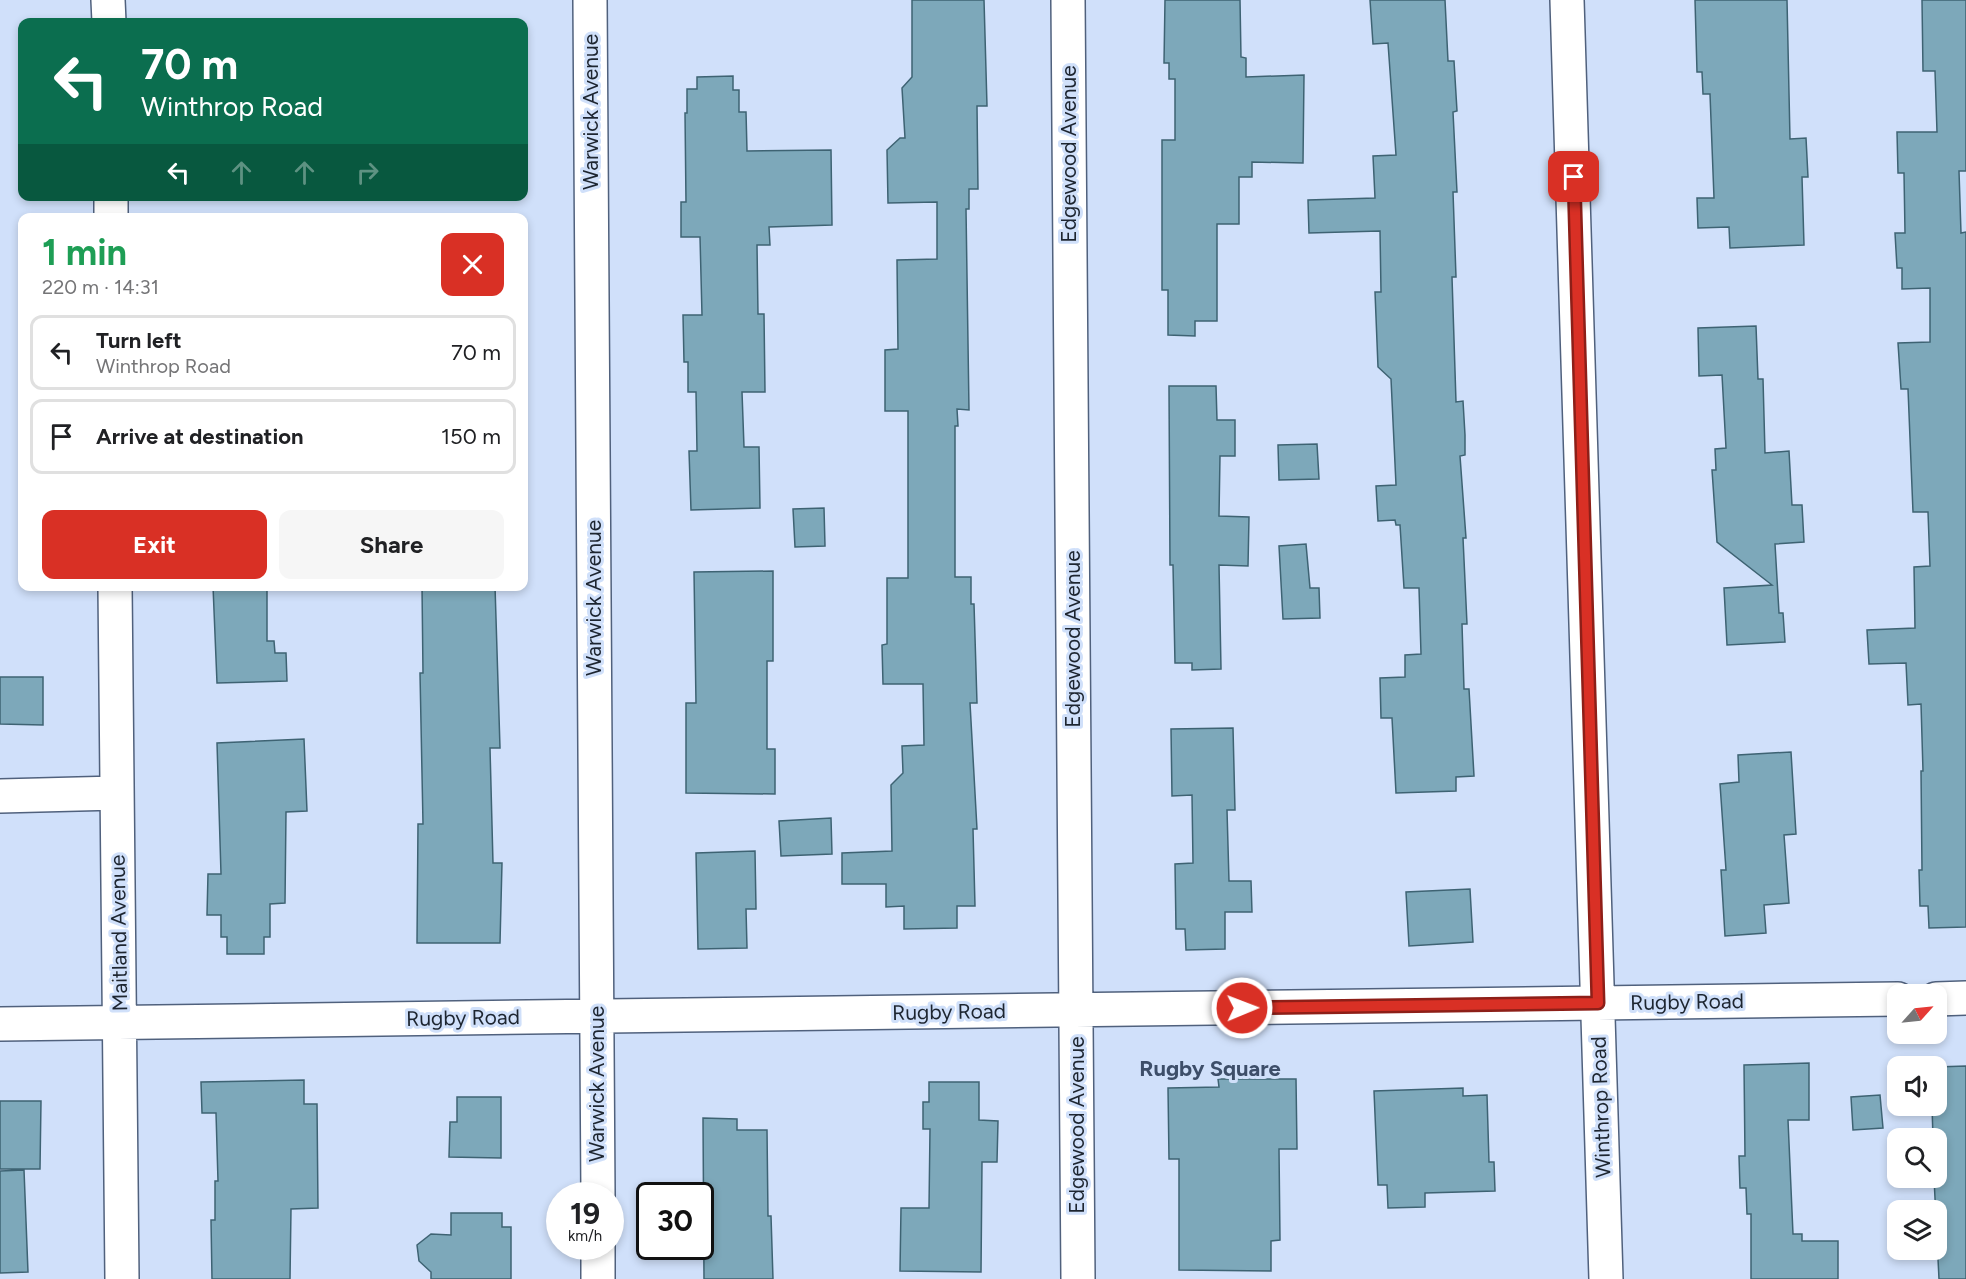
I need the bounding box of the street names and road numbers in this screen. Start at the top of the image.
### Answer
street label: Warwick Avenue [578,34,603,190]
street label: Edgewood Avenue [1056,65,1081,243]
street label: Warwick Avenue [581,520,606,676]
street label: Edgewood Avenue [1060,550,1085,728]
street label: Maitland Avenue [105,854,132,1012]
street label: Rugby Road [1630,988,1744,1015]
street label: Rugby Road [892,998,1006,1025]
street label: Rugby Road [406,1004,520,1031]
street label: Warwick Avenue [584,1006,609,1162]
street label: Edgewood Avenue [1064,1036,1089,1214]
street label: Winthrop Road [1586,1036,1615,1178]

